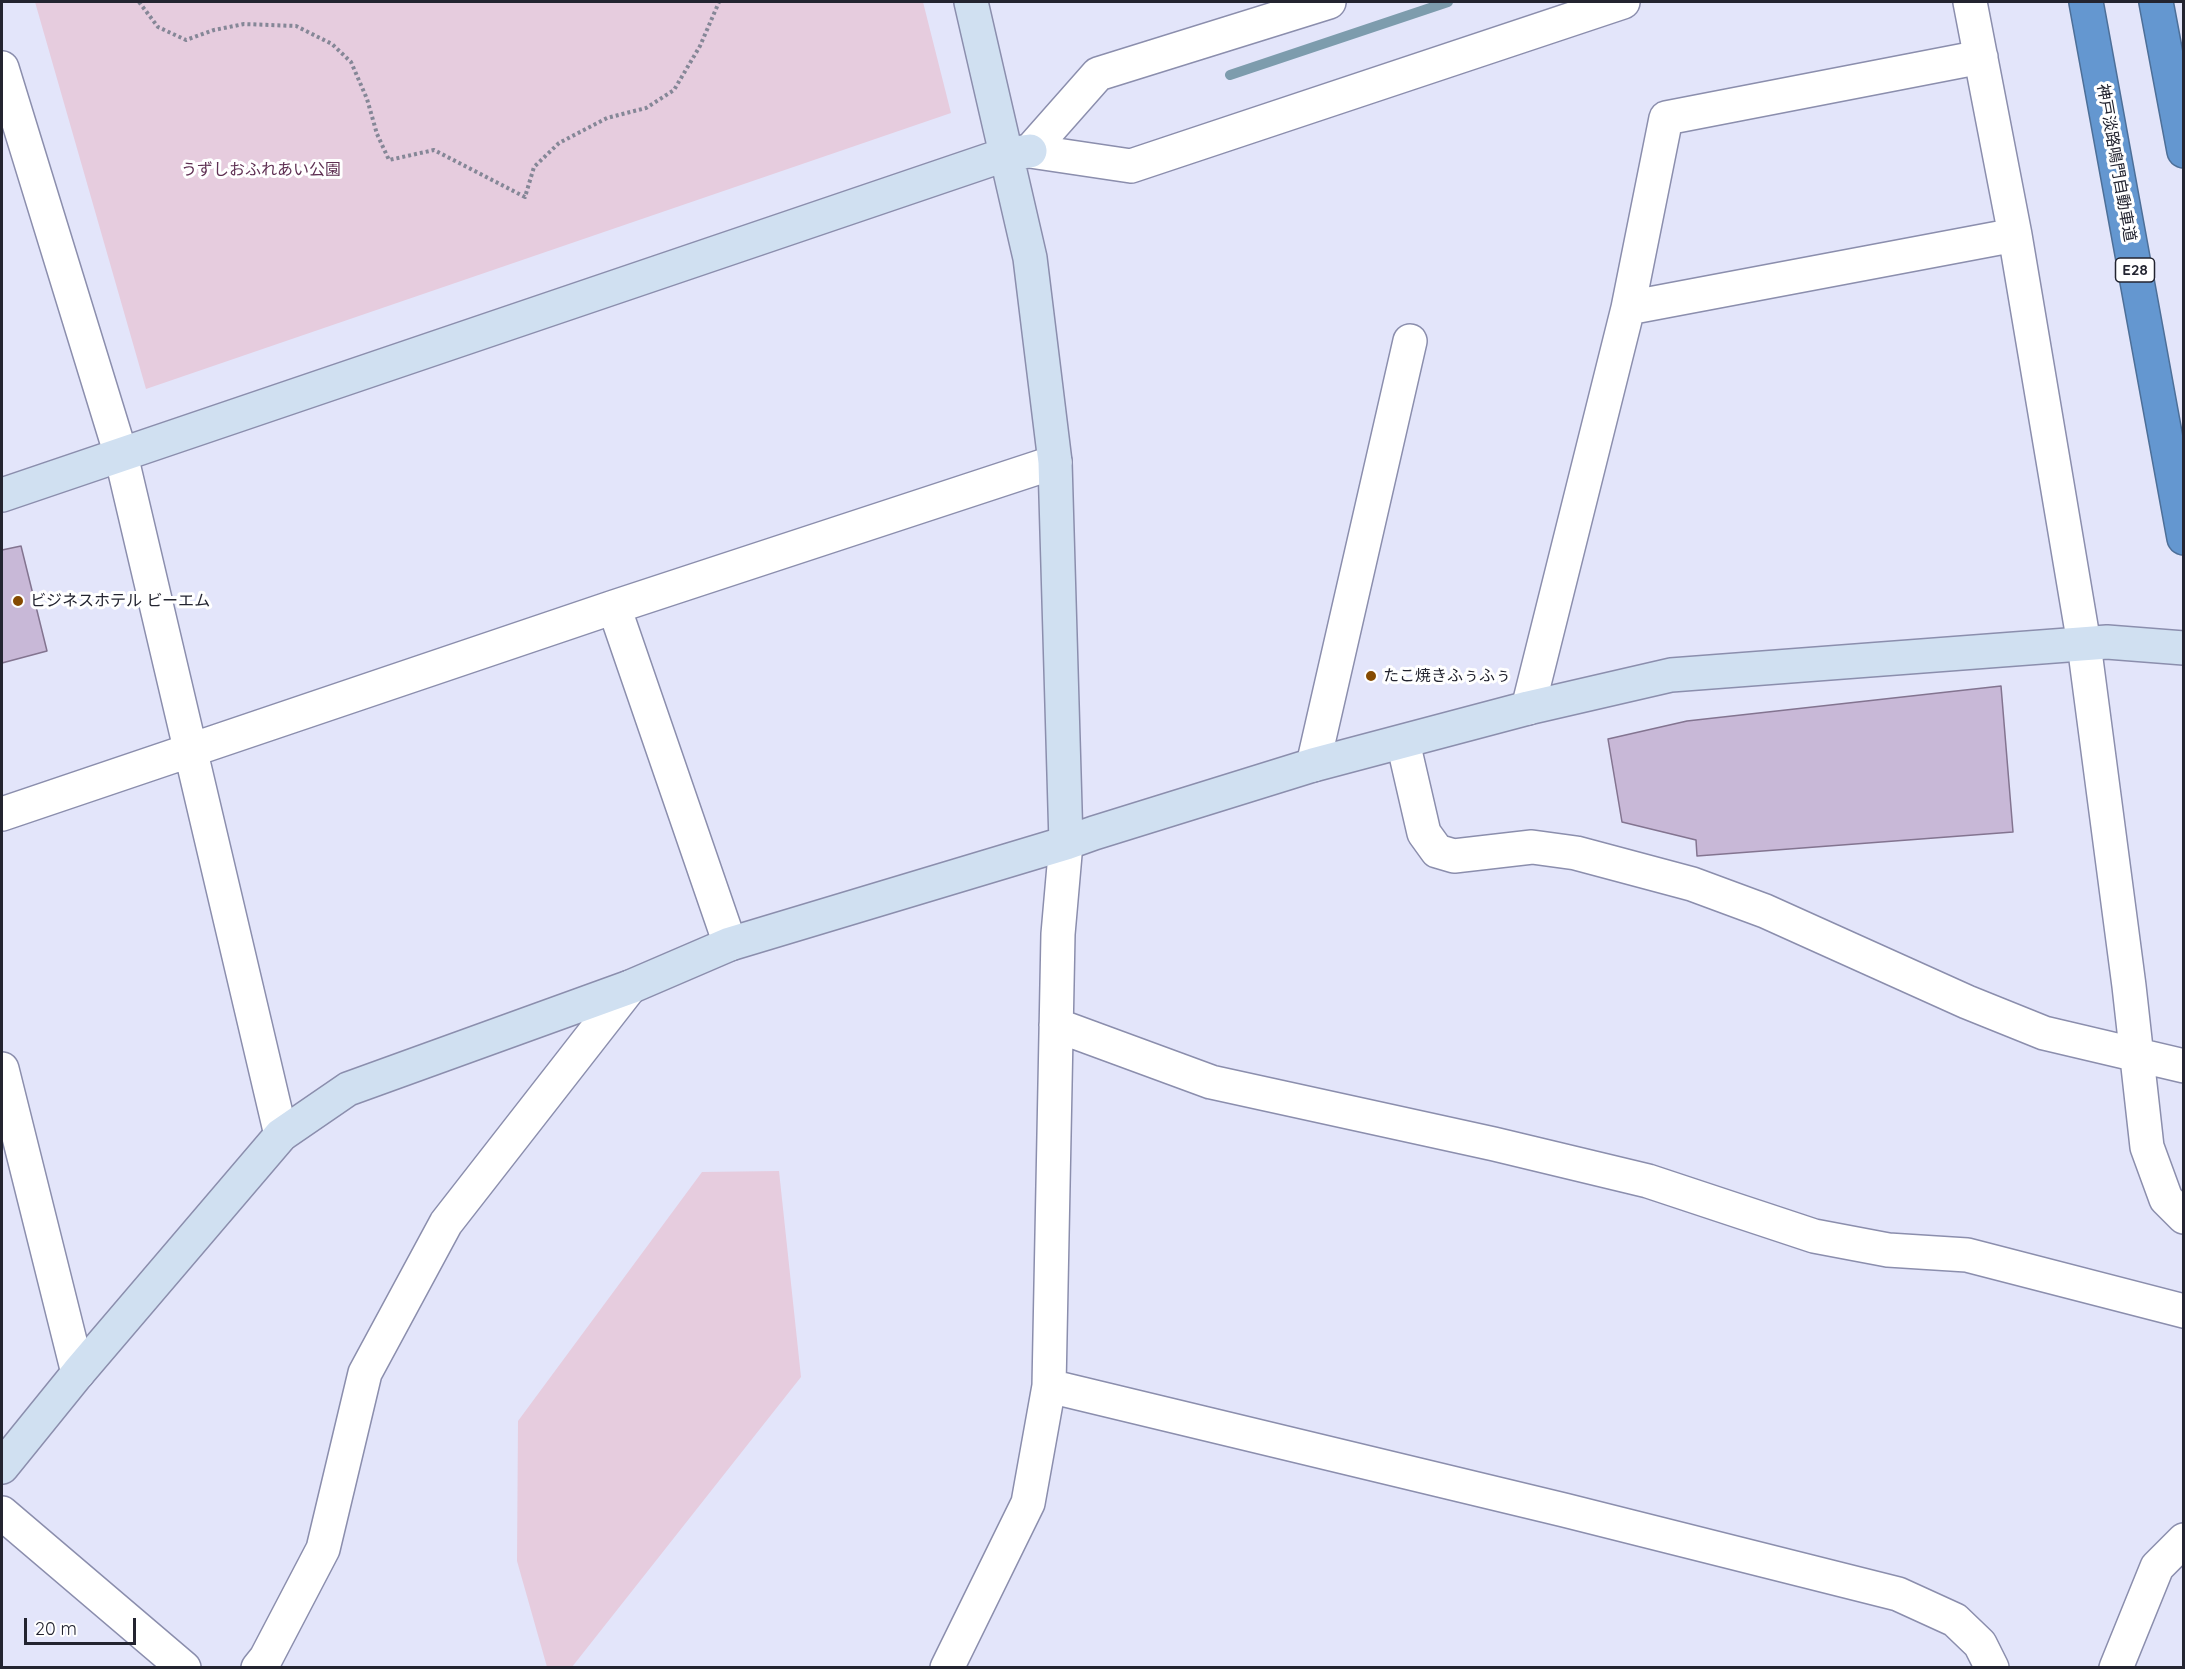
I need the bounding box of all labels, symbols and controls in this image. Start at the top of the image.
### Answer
street label: 神戸淡路鳴門自動車道 [2093,83,2139,243]
park label: うずしおふれあい公園 [181,160,341,180]
road number: E28 [2116,258,2154,282]
place label: ビジネスホテル ビーエム [30,591,210,611]
marker: ビジネスホテル ビーエム [11,594,25,608]
place label: たこ焼きふぅふぅ [1383,666,1511,686]
marker: たこ焼きふぅふぅ [1364,669,1378,683]
scale bar [27,1606,140,1644]
text: 20 m [35,1617,77,1640]

